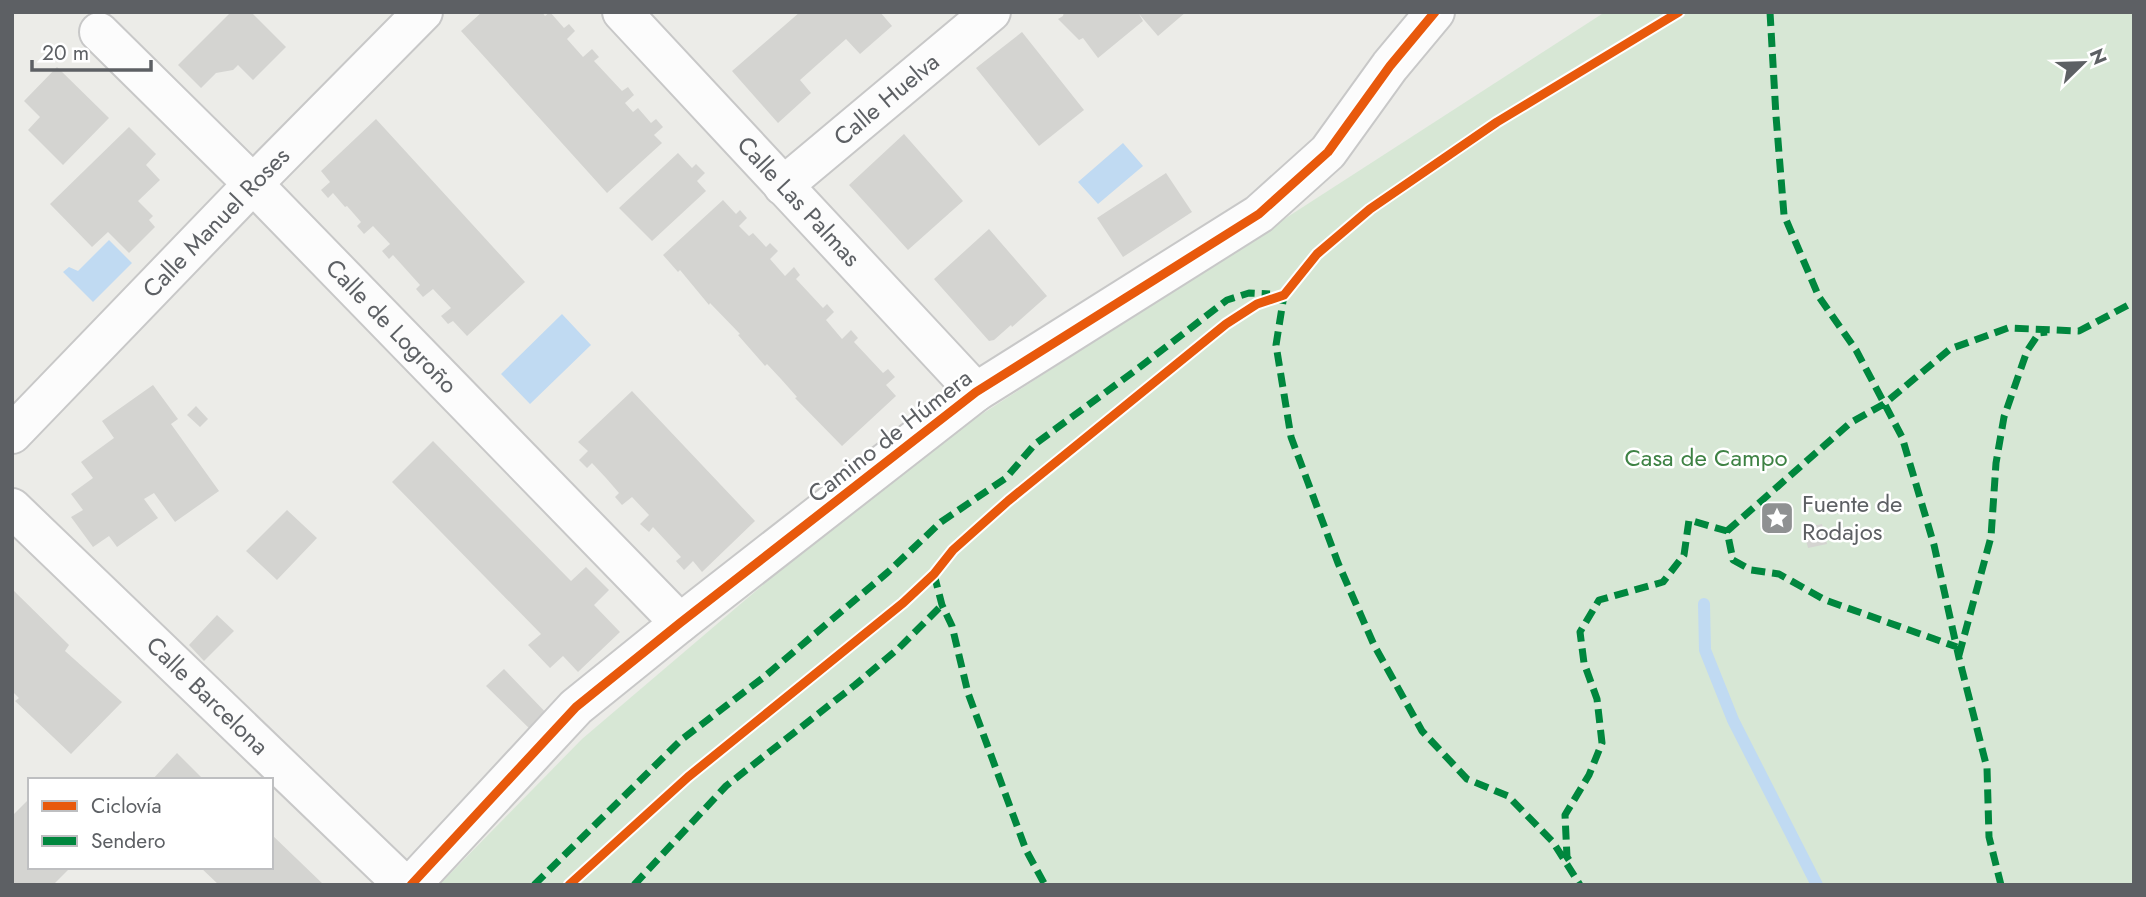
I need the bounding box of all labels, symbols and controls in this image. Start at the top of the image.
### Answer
scale bar [32,28,150,72]
north arrow [2048,28,2118,98]
text: 20 m [42,38,89,68]
street label: Calle Huelva [826,44,947,154]
text: N [2083,44,2114,69]
street label: Calle Las Palmas [729,128,869,274]
street label: Calle Manuel Roses [134,139,297,306]
street label: Calle de Logroño [318,251,466,401]
street label: Camino de Húmera [800,360,979,511]
park label: Casa de Campo [1624,440,1788,475]
place label: Fuente de Rodajos [1802,486,1902,549]
place icon: Fuente de Rodajos [1758,499,1796,537]
street label: Calle Barcelona [139,628,277,763]
legend [28,778,273,869]
text: Ciclovía [91,791,162,821]
text: Sendero [91,826,166,856]

